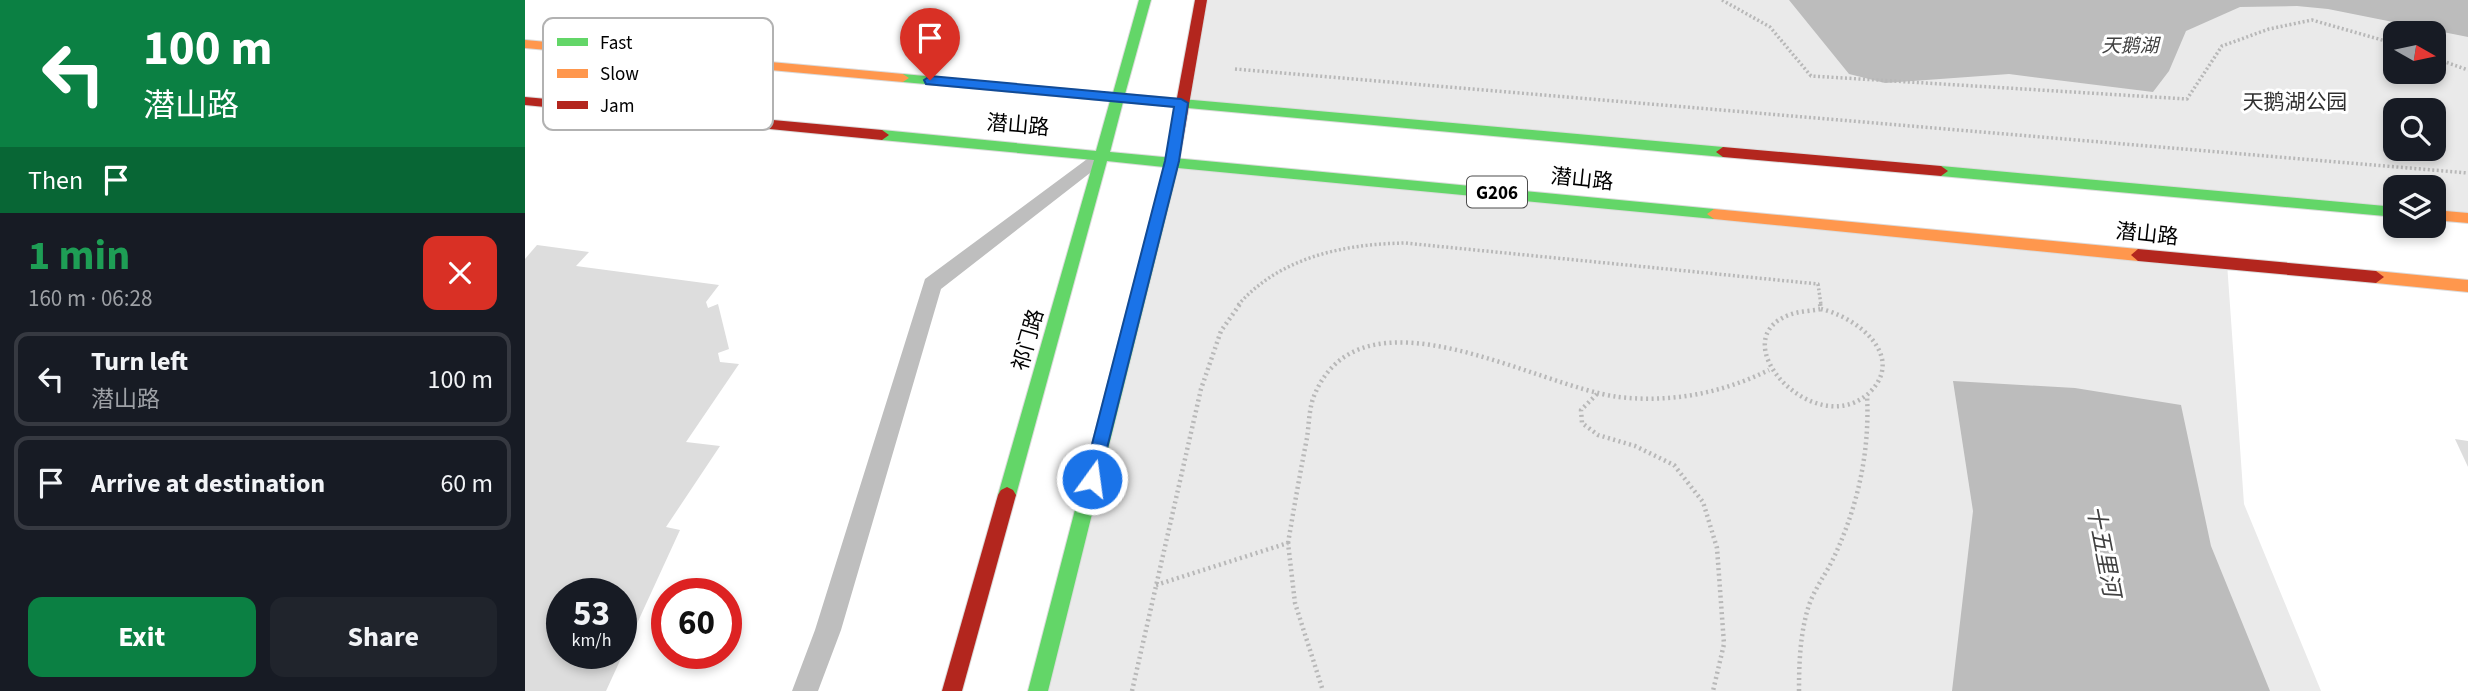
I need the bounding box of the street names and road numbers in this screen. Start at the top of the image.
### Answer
street label: 潜山路 [985,107,1051,143]
street label: 潜山路 [1549,161,1615,197]
road number: G206 [1467,176,1527,208]
street label: 潜山路 [2114,216,2180,252]
street label: 祁门路 [1005,306,1051,374]

